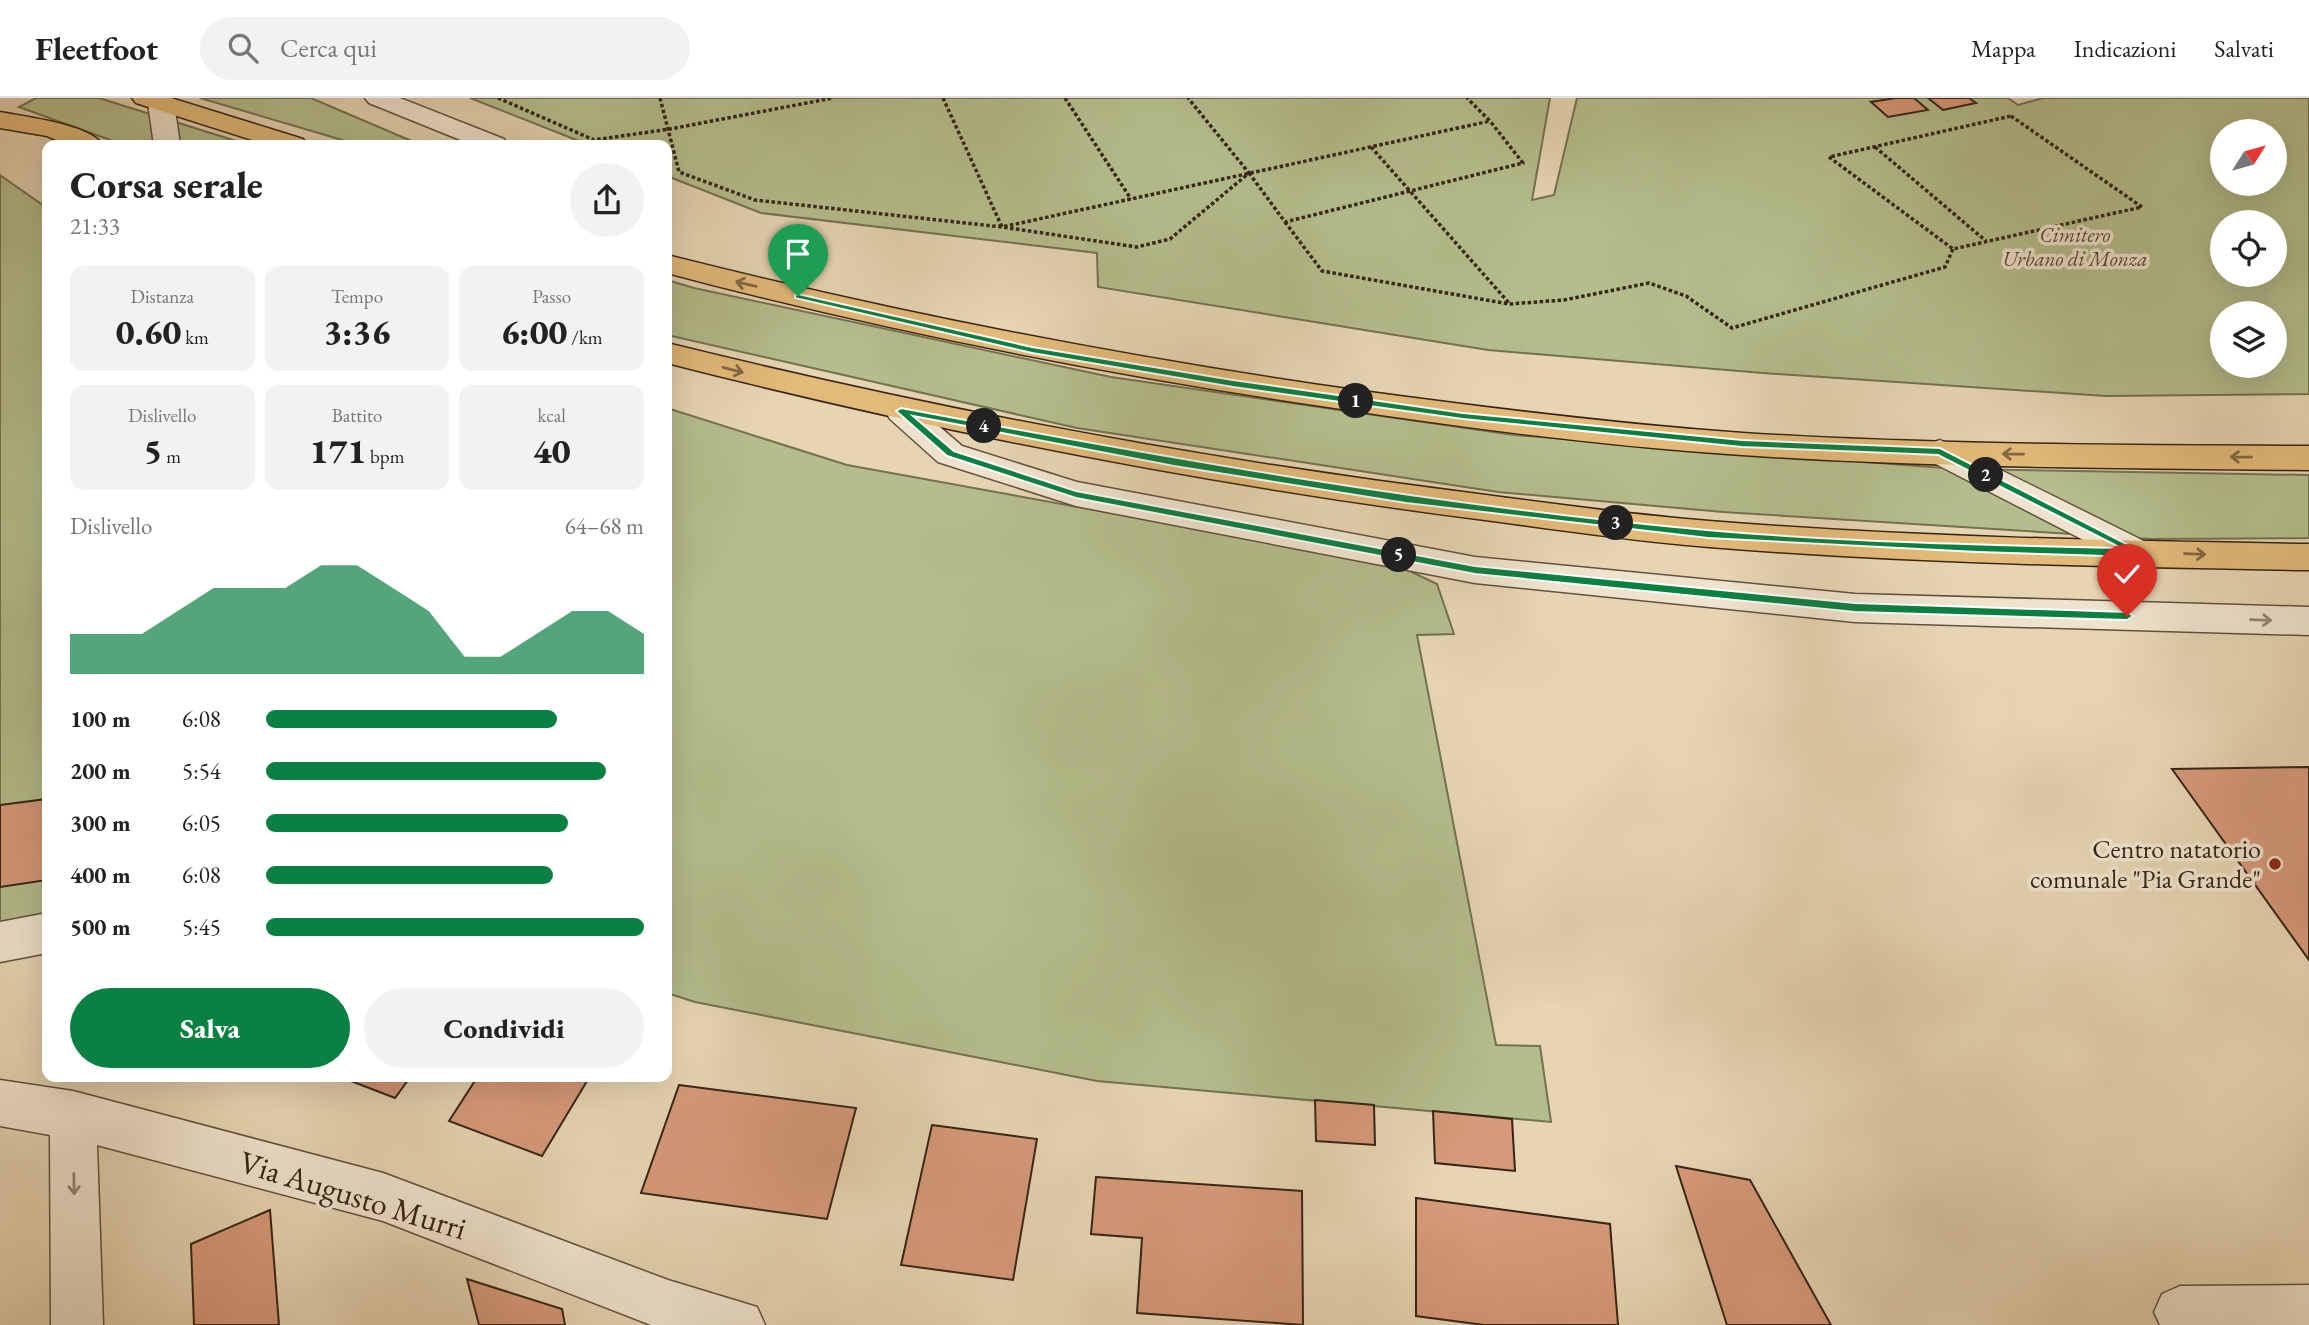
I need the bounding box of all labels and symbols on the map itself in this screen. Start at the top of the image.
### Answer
north arrow [2210,119,2287,196]
park label: Cimitero Urbano di Monza [2002,221,2148,272]
pin [768,224,828,296]
one-way arrow [735,277,758,291]
one-way arrow [721,363,744,377]
pin: 1 [1338,384,1374,418]
pin: 4 [967,408,1002,444]
one-way arrow [2002,447,2025,461]
one-way arrow [2230,451,2253,464]
pin: 2 [1968,458,2004,492]
pin: 3 [1598,506,1634,540]
pin: 5 [1382,538,1416,573]
pin [2097,544,2157,616]
one-way arrow [2183,548,2206,561]
one-way arrow [2249,613,2272,626]
place label: Centro natatorio comunale "Pia Grande" [2030,832,2261,896]
marker: Centro natatorio comunale "Pia Grande" [2267,856,2283,872]
street label: Via Augusto Murri [234,1141,472,1250]
one-way arrow [68,1172,81,1195]

